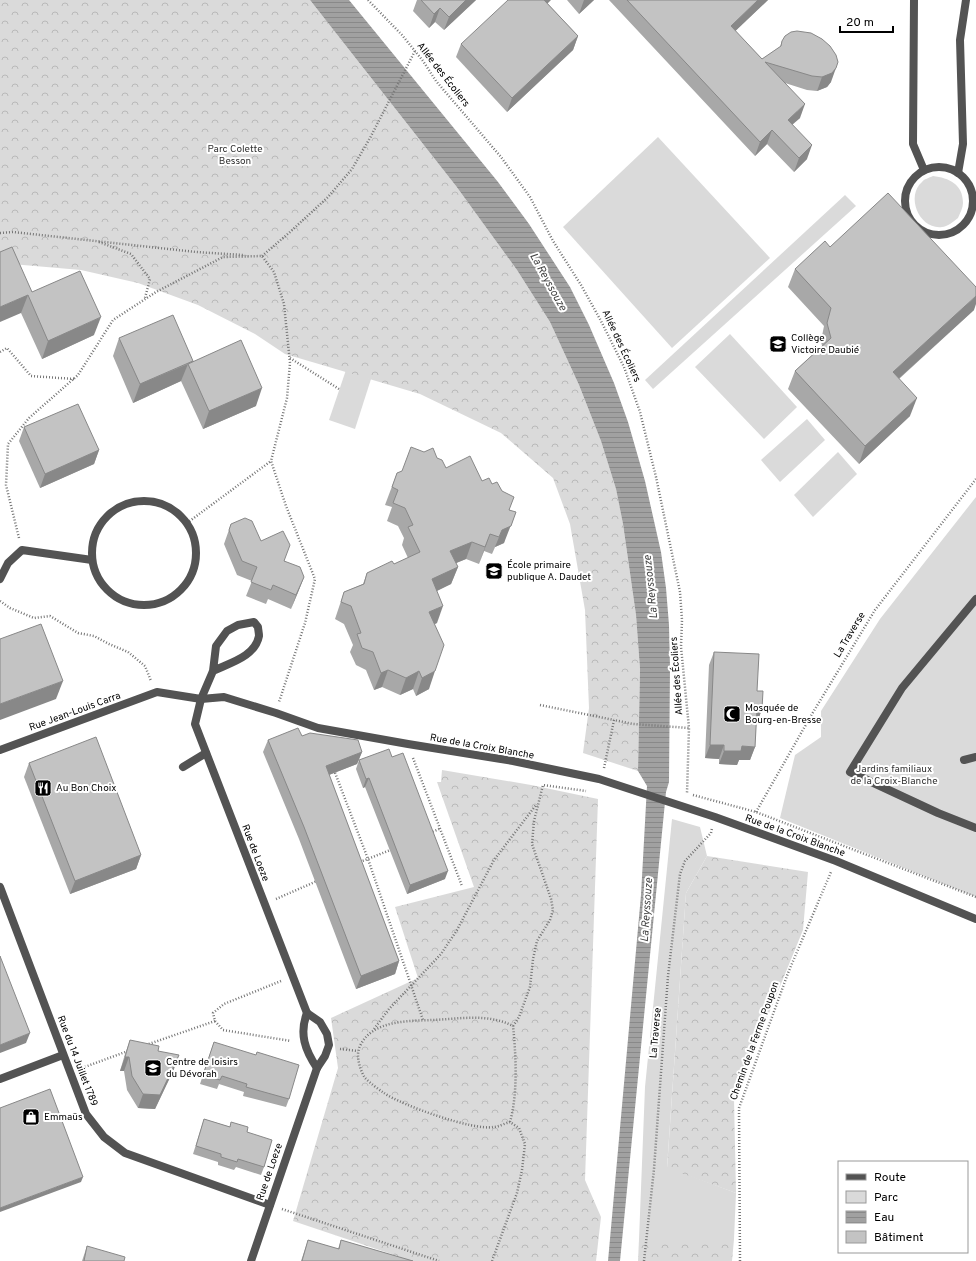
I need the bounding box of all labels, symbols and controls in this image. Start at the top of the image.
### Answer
scale bar [840,8,893,34]
text: 20 m [846,15,874,31]
street label: Allée des Écoliers [414,40,472,110]
park label: Parc Colette Besson [207,143,263,168]
water label: La Reyssouze [526,251,570,314]
street label: Allée des Écoliers [599,308,644,385]
place label: Collège Victoire Daubié [791,332,859,357]
school or university icon: Collège Victoire Daubié [768,334,788,354]
water label: La Reyssouze [641,554,661,620]
place label: École primaire publique A. Daudet [507,559,591,584]
school or university icon: École primaire publique A. Daudet [484,561,504,581]
street label: La Traverse [831,610,869,660]
street label: Allée des Écoliers [668,636,686,716]
street label: Rue Jean-Louis Carra [27,689,123,735]
place label: Mosquée de Bourg-en-Bresse [745,702,821,727]
mosque icon: Mosquée de Bourg-en-Bresse [722,704,742,724]
street label: Rue de la Croix Blanche [429,731,535,763]
park label: Jardins familiaux de la Croix-Blanche [850,763,938,788]
restaurant icon: Au Bon Choix [33,778,53,798]
place label: Au Bon Choix [56,782,116,795]
street label: Rue de la Croix Blanche [743,812,847,860]
street label: Rue de Loeze [238,823,272,883]
water label: La Reyssouze [638,877,656,943]
street label: Chemin de la Ferme Poupon [727,980,783,1102]
street label: La Traverse [647,1007,665,1059]
street label: Rue du 14 Juillet 1789 [54,1014,100,1108]
place label: Centre de loisirs du Dévorah [166,1056,238,1081]
school or university icon: Centre de loisirs du Dévorah [143,1058,163,1078]
shop icon: Emmaüs [21,1107,41,1127]
place label: Emmaüs [44,1111,83,1124]
street label: Rue de Loeze [254,1141,286,1203]
legend [838,1161,968,1253]
text: Route [874,1170,906,1186]
text: Parc [874,1190,898,1206]
text: Eau [874,1210,894,1226]
text: Bâtiment [874,1230,924,1246]

